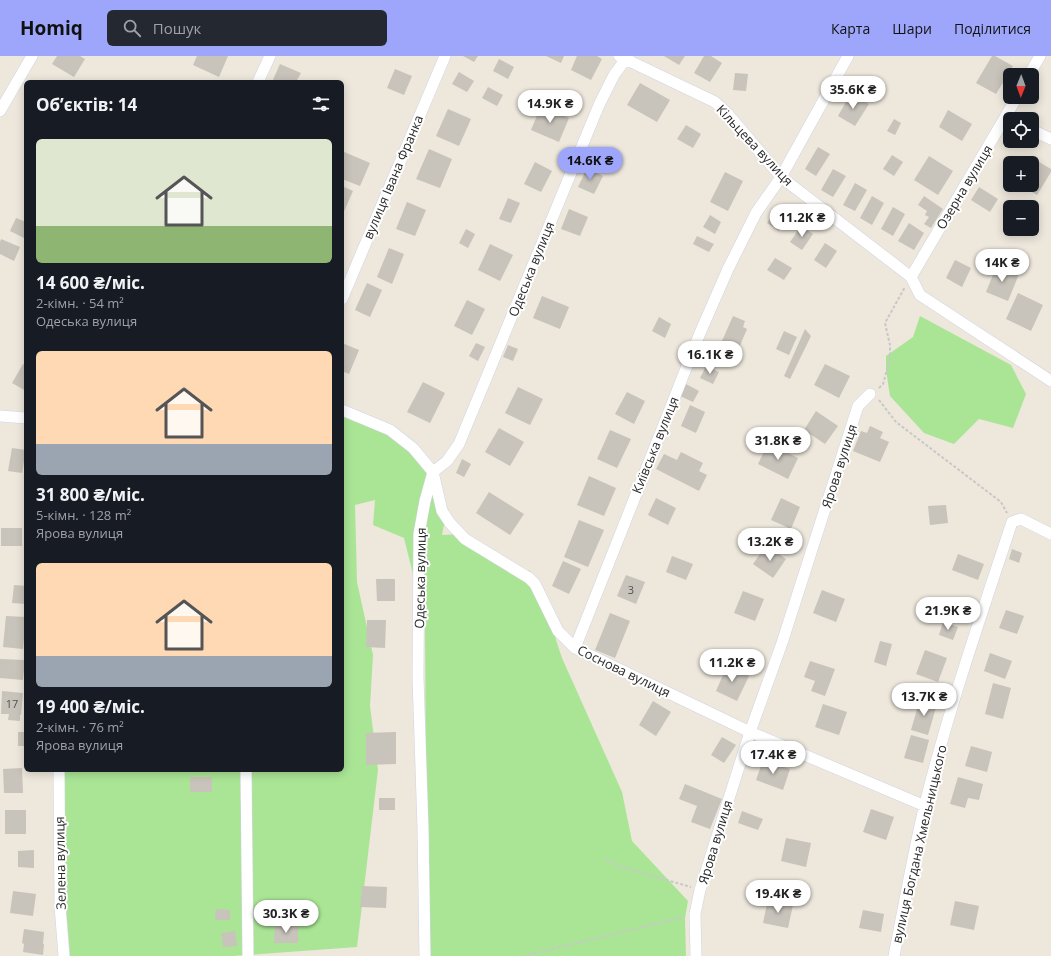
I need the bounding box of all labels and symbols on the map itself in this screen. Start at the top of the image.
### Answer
north arrow [1003,68,1039,104]
pin: 35.6K ₴ [816,76,890,110]
pin: 14.9K ₴ [513,90,587,124]
street label: Кільцева вулиця [713,101,797,189]
street label: вулиця Івана Франка [359,112,427,242]
street label: Озерна вулиця [932,141,996,233]
pin: 14.6K ₴ [553,147,627,181]
pin: 11.2K ₴ [765,204,839,238]
street label: Одеська вулиця [504,219,558,319]
pin: 14K ₴ [974,249,1030,283]
pin: 16.1K ₴ [673,341,747,375]
street label: Київська вулиця [627,394,683,496]
street label: Ярова вулиця [817,422,861,510]
pin: 31.8K ₴ [741,427,815,461]
street label: Одеська вулиця [410,527,430,629]
pin: 13.2K ₴ [733,528,807,562]
house number: 3 [628,582,634,597]
pin: 21.9K ₴ [911,597,985,631]
street label: Соснова вулиця [574,641,674,701]
pin: 11.2K ₴ [695,649,769,683]
pin: 13.7K ₴ [887,683,961,717]
house number: 17 [6,696,18,711]
pin: 17.4K ₴ [736,741,810,775]
street label: вулиця Богдана Хмельницького [887,743,951,945]
street label: Ярова вулиця [694,798,736,886]
street label: Зелена вулиця [50,816,70,910]
pin: 19.4K ₴ [741,880,815,914]
pin: 30.3K ₴ [249,900,323,934]

